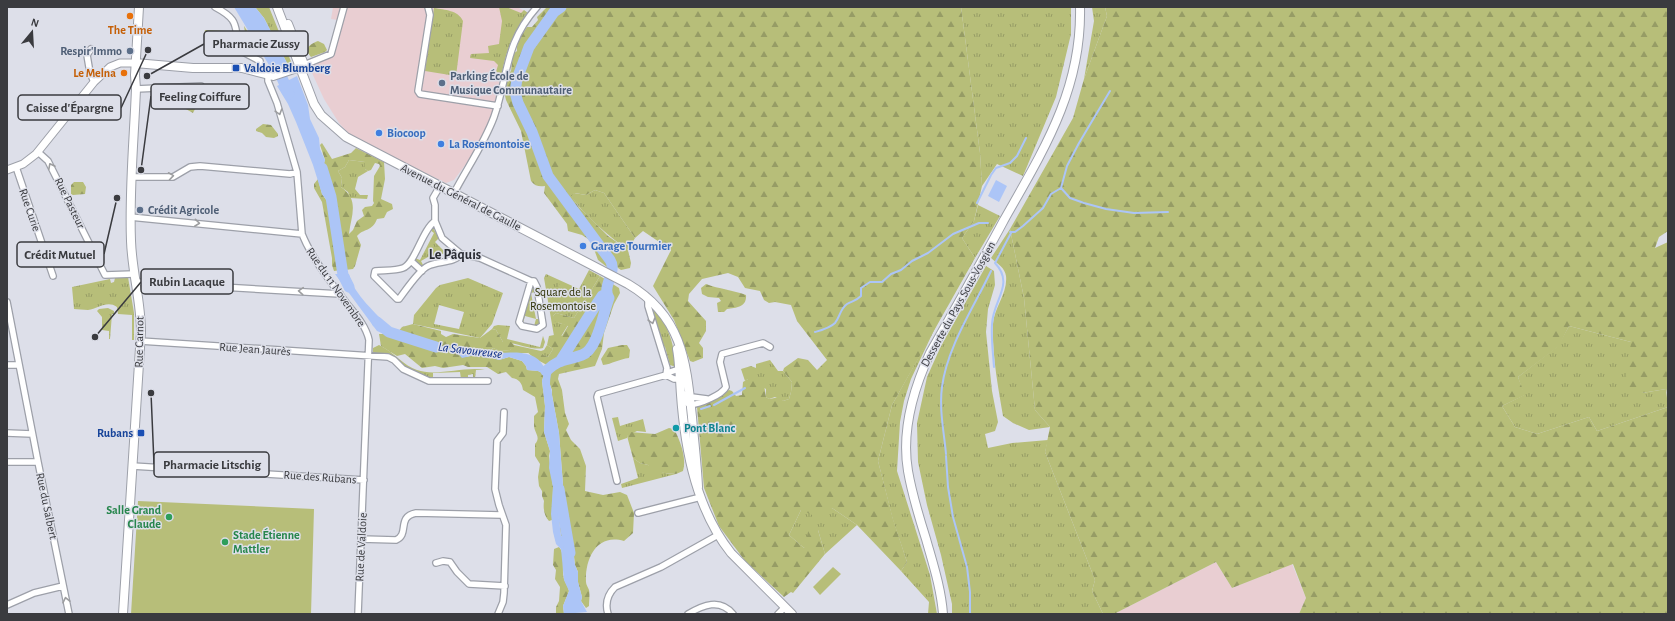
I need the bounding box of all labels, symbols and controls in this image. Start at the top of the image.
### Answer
marker: The Time [125,11,135,21]
north arrow [12,12,52,52]
text: N [30,17,40,29]
place label: The Time [108,24,153,36]
callout: Pharmacie Zussy [204,31,308,56]
text: Pharmacie Zussy [212,38,300,51]
place label: Respir'Immo [60,45,122,57]
marker: Respir'Immo [125,46,135,56]
place label: Valdoie Blumberg [244,62,331,74]
marker: Valdoie Blumberg [231,63,241,73]
place label: Le Melna [73,67,116,79]
marker: Le Melna [119,68,129,78]
place label: Parking École de Musique Communautaire [450,68,572,96]
marker: Parking École de Musique Communautaire [437,78,447,88]
callout: Feeling Coiffure [151,84,249,109]
text: Feeling Coiffure [159,91,241,104]
callout: Caisse d'Épargne [18,95,121,120]
text: Caisse d'Épargne [26,100,114,115]
one-way arrow [274,109,283,116]
place label: Biocoop [387,127,426,139]
marker: Biocoop [374,128,384,138]
place label: La Rosemontoise [449,138,530,150]
marker: La Rosemontoise [436,139,446,149]
street label: Avenue du Général de Gaulle [399,161,523,233]
one-way arrow [48,163,56,171]
one-way arrow [167,172,174,181]
street label: Rue Pasteur [53,176,88,230]
street label: Rue Curie [17,187,43,233]
place label: Crédit Agricole [148,204,219,216]
marker: Crédit Agricole [135,205,145,215]
one-way arrow [194,218,200,227]
street label: Desserte du Pays Sous-Vosgien [918,239,998,369]
place label: Garage Tourmier [591,240,672,252]
marker: Garage Tourmier [578,241,588,251]
callout: Crédit Mutuel [17,242,104,267]
street label: Rue du 11 Novembre [304,245,368,329]
district label: Le Pâquis [429,248,481,262]
text: Crédit Mutuel [24,249,96,262]
callout: Rubin Lacaque [141,269,233,294]
text: Rubin Lacaque [149,276,225,289]
park label: Square de la Rosemontoise [530,286,596,312]
one-way arrow [298,287,304,296]
street label: Rue Carnot [133,316,145,368]
one-way arrow [647,317,656,324]
street label: Rue Jean Jaurès [219,341,291,357]
water label: La Savoureuse [437,341,503,361]
place label: Pont Blanc [684,422,735,434]
marker: Pont Blanc [671,423,681,433]
place label: Rubans [97,427,133,439]
marker: Rubans [136,428,146,438]
callout: Pharmacie Litschig [154,452,269,477]
text: Pharmacie Litschig [163,459,262,472]
street label: Rue des Rubans [283,468,357,486]
street label: Rue du Salbert [34,472,60,541]
place label: Salle Grand Claude [106,504,162,530]
marker: Salle Grand Claude [164,512,174,522]
street label: Rue de Valdoie [353,512,369,582]
place label: Stade Étienne Mattler [233,527,300,555]
marker: Stade Étienne Mattler [220,537,230,547]
one-way arrow [63,597,71,603]

